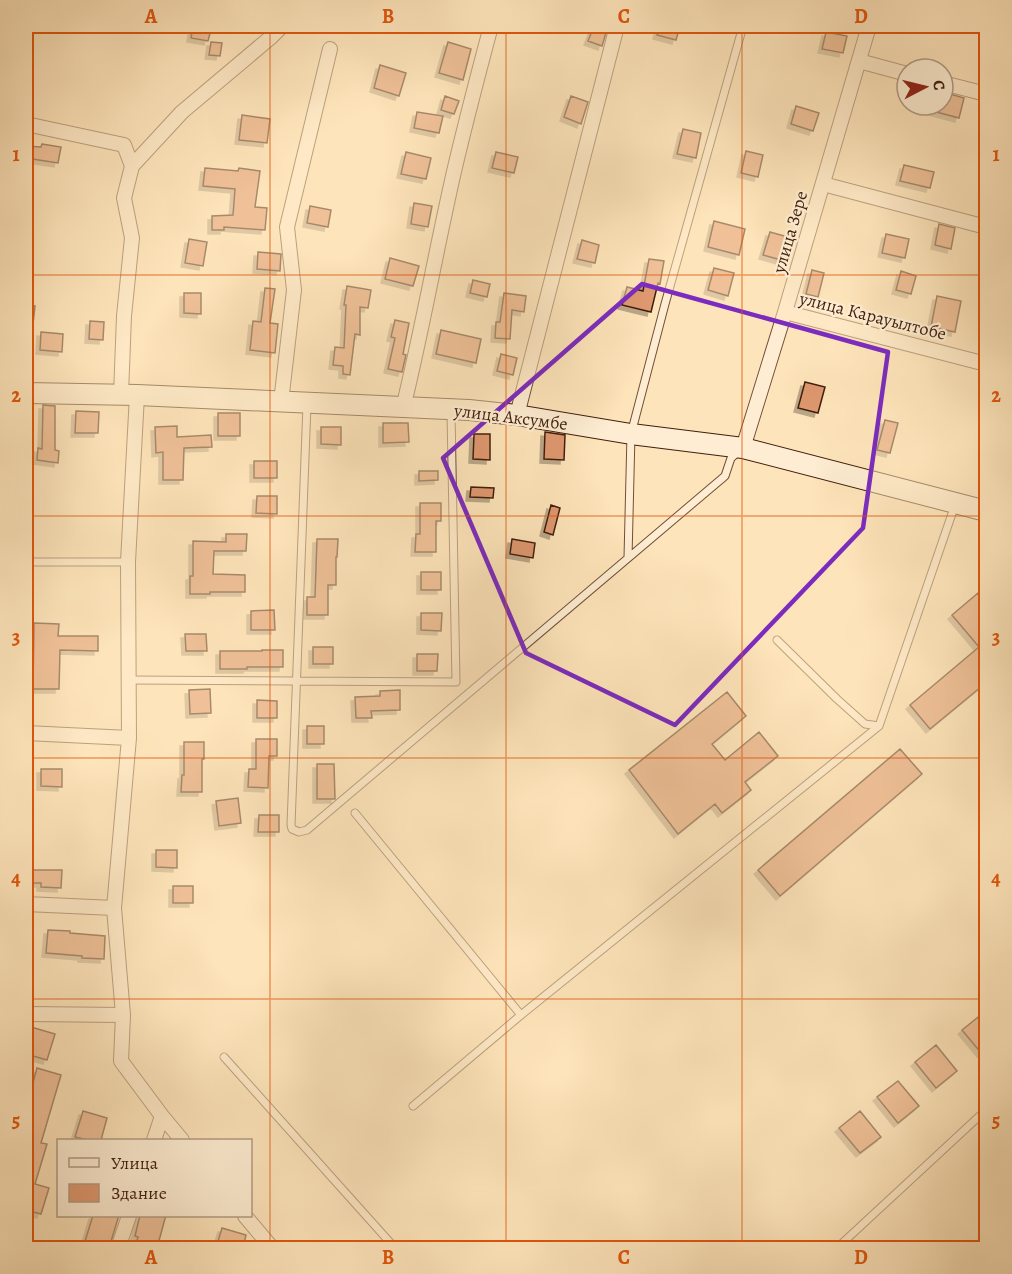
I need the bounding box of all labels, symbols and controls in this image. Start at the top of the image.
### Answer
text: A [144,3,158,30]
text: B [382,3,394,30]
text: C [618,3,630,30]
text: D [854,3,868,30]
north arrow [895,57,955,117]
text: С [927,79,950,92]
text: 1 [12,141,20,168]
text: 1 [992,141,1000,168]
street label: улица Зере [767,188,813,277]
street label: улица Карауылтобе [796,286,949,346]
text: 2 [11,382,21,409]
text: 2 [991,382,1001,409]
street label: улица Аксумбе [452,398,569,436]
text: 3 [12,624,20,651]
text: 3 [992,624,1000,651]
text: 4 [11,865,21,892]
text: 4 [991,865,1001,892]
text: 5 [12,1107,20,1134]
text: 5 [992,1107,1000,1134]
legend [57,1139,252,1217]
text: Улица [111,1151,159,1175]
text: Здание [111,1181,167,1205]
text: A [144,1244,158,1271]
text: B [382,1244,394,1271]
text: C [618,1244,630,1271]
text: D [854,1244,868,1271]

